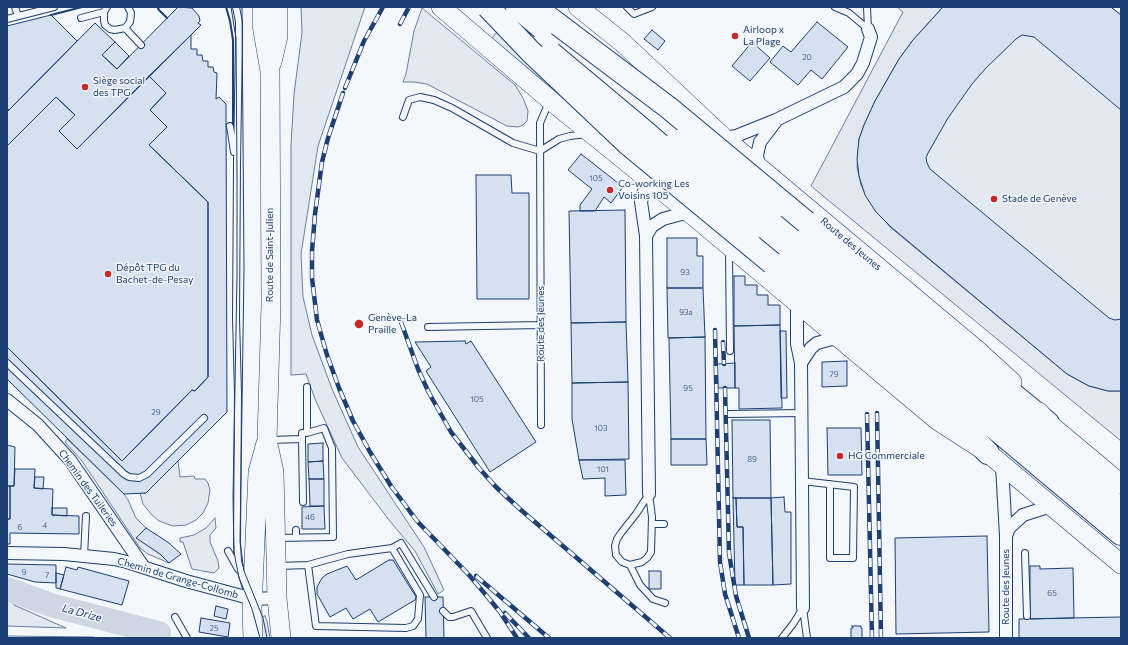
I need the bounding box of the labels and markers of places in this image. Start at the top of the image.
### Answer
place label: Airloop x La Plage [743,24,784,48]
marker: Airloop x La Plage [730,31,740,41]
place label: Siège social des TPG [93,75,145,98]
marker: Siège social des TPG [80,82,90,92]
place label: Co-working Les Voisins 105 [618,178,689,202]
marker: Co-working Les Voisins 105 [605,185,615,195]
place label: Stade de Genève [1002,193,1077,205]
marker: Stade de Genève [989,194,999,204]
place label: Dépôt TPG du Bachet-de-Pesay [116,262,193,286]
marker: Dépôt TPG du Bachet-de-Pesay [103,269,113,279]
place label: Genève-La Praille [368,312,417,336]
marker: Genève-La Praille [353,318,365,330]
place label: HG Commerciale [848,450,925,462]
marker: HG Commerciale [835,451,845,461]

